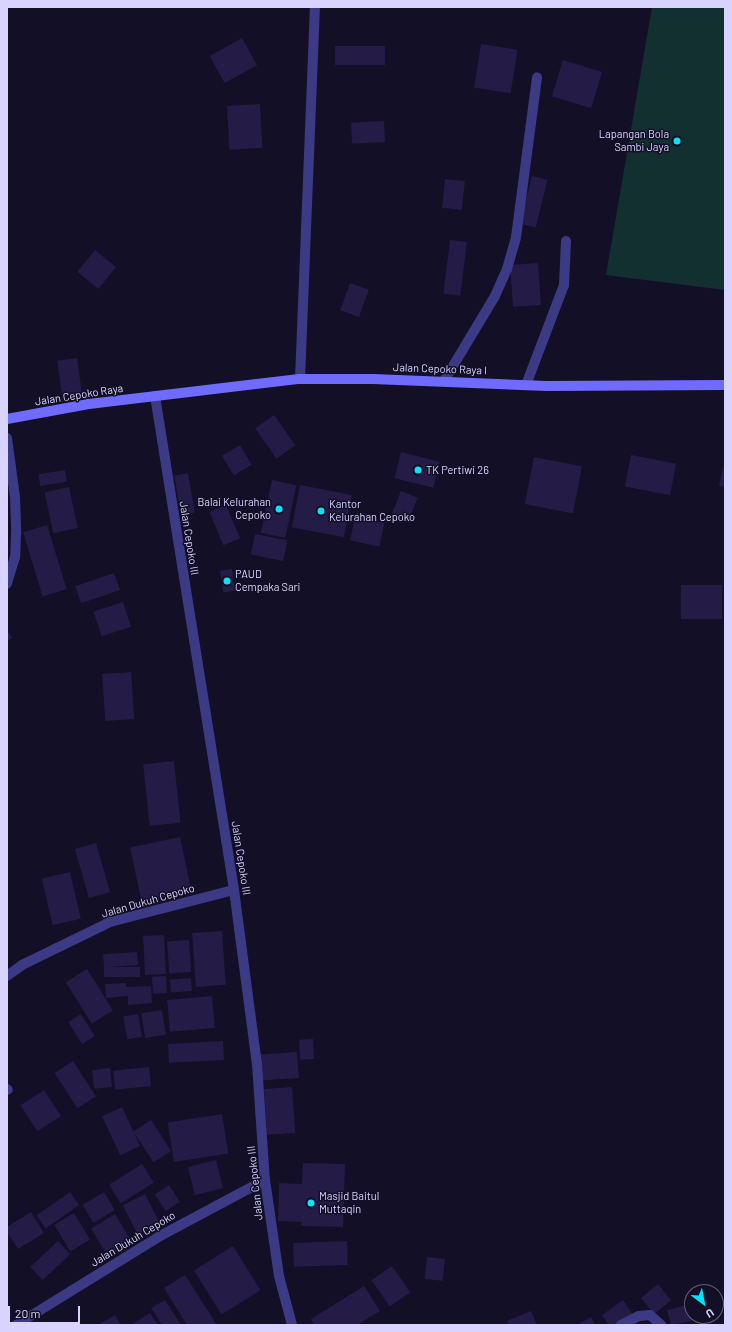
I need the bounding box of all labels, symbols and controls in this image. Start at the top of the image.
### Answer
place label: Lapangan Bola Sambi Jaya [599,128,669,154]
marker: Lapangan Bola Sambi Jaya [672,136,682,146]
street label: Jalan Cepoko Raya I [393,361,487,377]
street label: Jalan Cepoko Raya [34,382,124,408]
place label: TK Pertiwi 26 [426,463,489,477]
marker: TK Pertiwi 26 [413,465,423,475]
place label: Balai Kelurahan Cepoko [197,496,271,522]
place label: Kantor Kelurahan Cepoko [329,498,415,524]
street label: Jalan Cepoko III [177,500,201,576]
marker: Balai Kelurahan Cepoko [274,504,284,514]
marker: Kantor Kelurahan Cepoko [316,506,326,516]
place label: PAUD Cempaka Sari [235,568,300,594]
marker: PAUD Cempaka Sari [222,576,232,586]
street label: Jalan Cepoko III [229,820,253,896]
street label: Jalan Dukuh Cepoko [100,881,196,921]
street label: Jalan Cepoko III [245,1145,265,1221]
place label: Masjid Baitul Muttaqin [319,1190,379,1216]
marker: Masjid Baitul Muttaqin [306,1198,316,1208]
street label: Jalan Dukuh Cepoko [88,1209,178,1269]
north arrow [684,1284,724,1324]
scale bar [10,1298,82,1324]
text: 20 m [15,1306,41,1320]
text: U [704,1306,716,1321]

